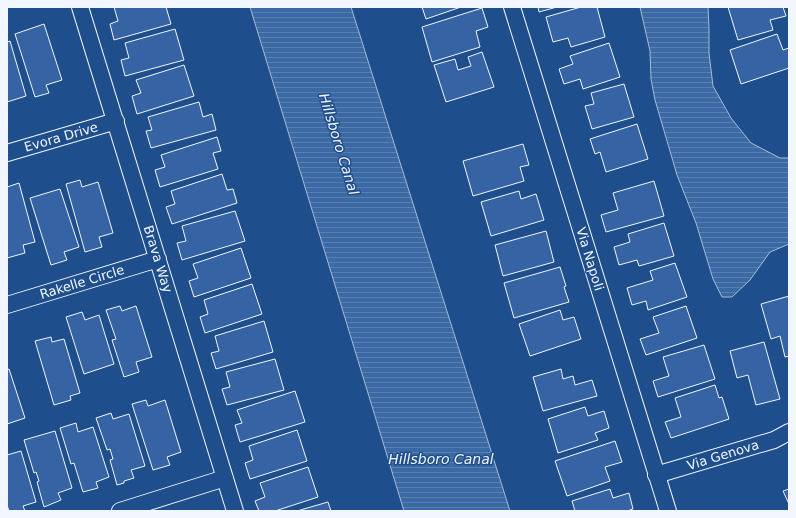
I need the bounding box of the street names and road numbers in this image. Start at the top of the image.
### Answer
street label: Evora Drive [22,119,100,155]
street label: Brava Way [141,223,175,295]
street label: Via Napoli [573,226,607,292]
street label: Rakelle Circle [38,262,126,302]
street label: Via Genova [685,437,761,473]

